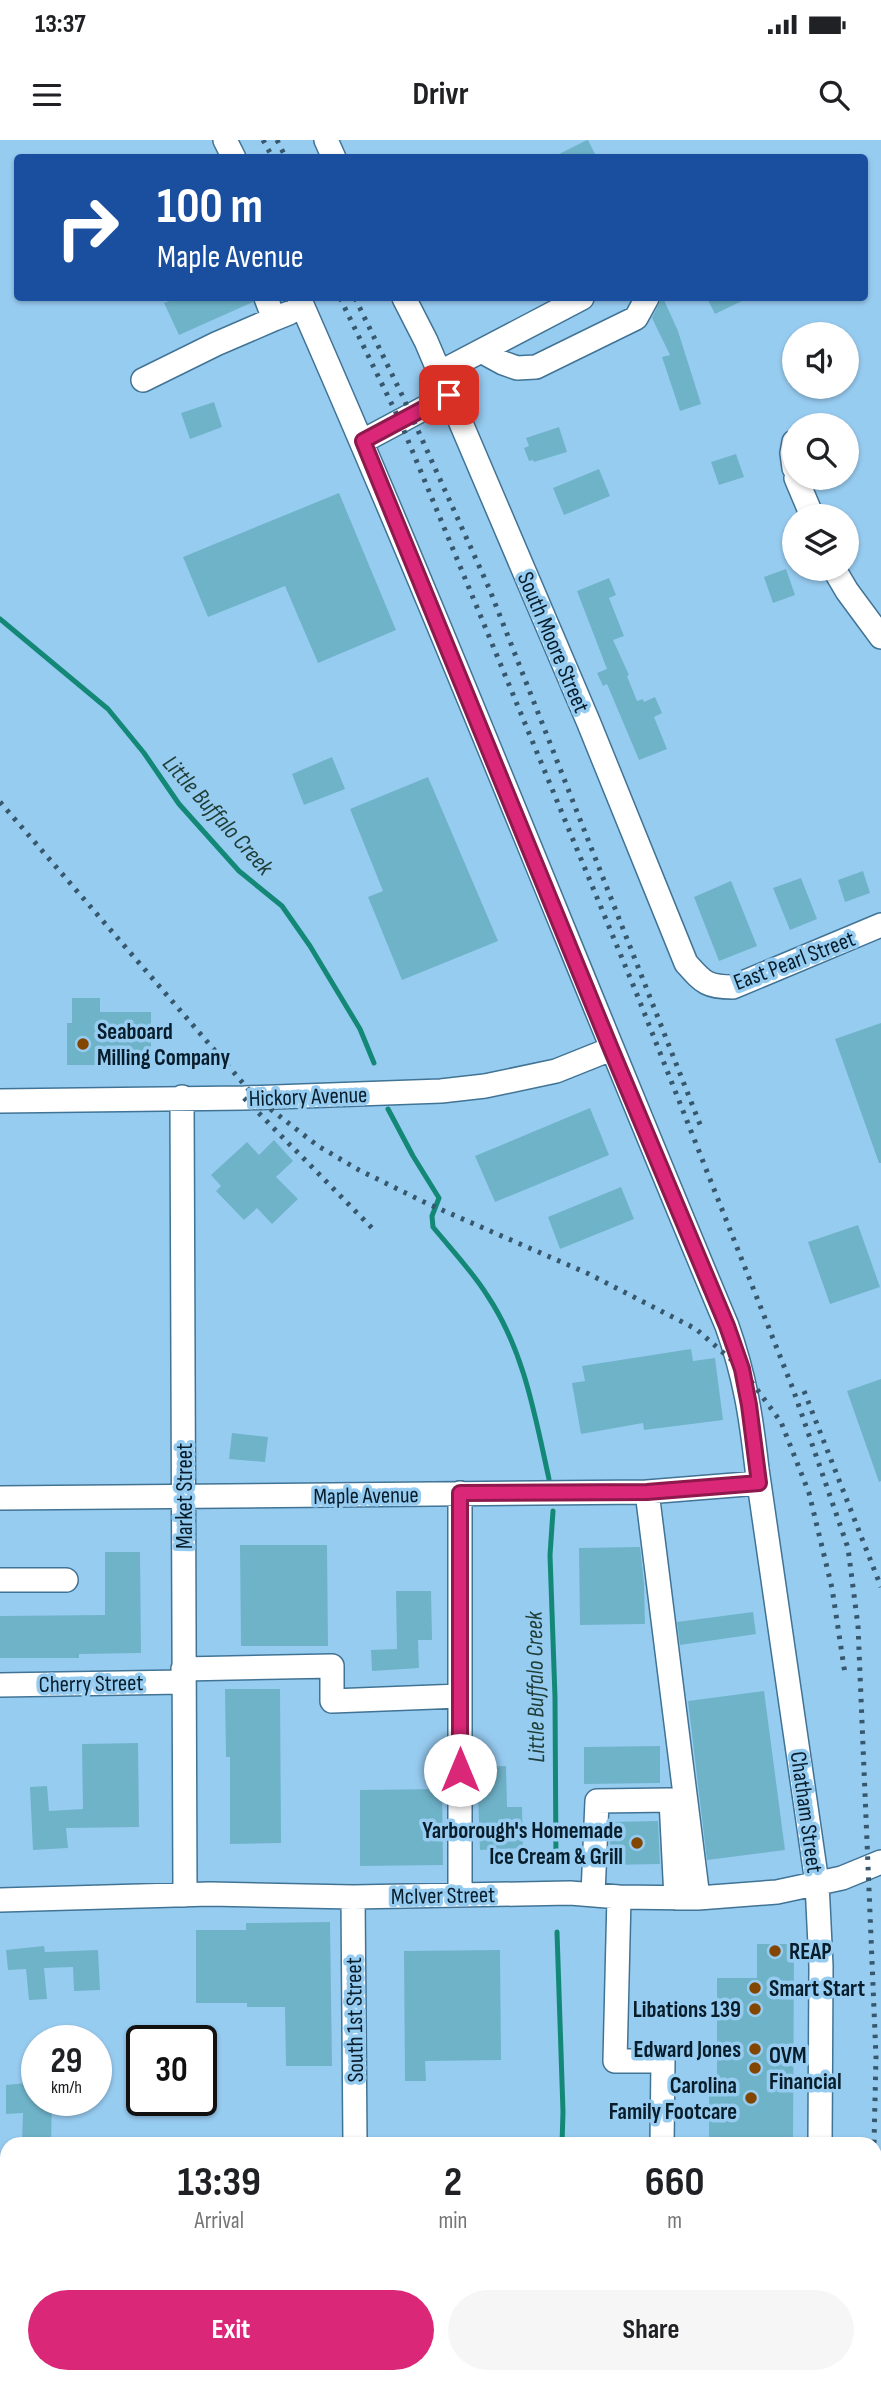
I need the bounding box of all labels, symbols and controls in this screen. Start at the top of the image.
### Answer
text: 13:37 [35,9,86,40]
text: Drivr [412,75,469,114]
icon: menu [28,76,66,114]
icon: search [815,76,853,114]
text: 100 m [157,178,263,237]
icon: right [42,182,133,273]
text: Maple Avenue [157,238,304,277]
map controls [782,322,859,581]
button: sound [782,322,859,399]
pin [419,365,479,425]
icon: arrive [430,376,468,414]
button: search [782,413,859,490]
button: layers [782,504,859,581]
street label: South Moore Street [511,568,595,717]
water label: Little Buffalo Creek [156,749,280,882]
street label: East Pearl Street [730,925,859,997]
place label: Seaboard Milling Company [97,1018,230,1072]
marker: Seaboard Milling Company [75,1036,91,1052]
street label: Hickory Avenue [248,1081,368,1113]
street label: Market Street [171,1443,199,1549]
street label: Maple Avenue [313,1481,419,1511]
water label: Little Buffalo Creek [520,1610,551,1763]
street label: Cherry Street [38,1669,144,1699]
position arrow [423,1733,497,1807]
street label: Chatham Street [784,1750,828,1875]
place label: Yarborough's Homemade Ice Cream & Grill [422,1817,623,1871]
marker: Yarborough's Homemade Ice Cream & Grill [629,1835,645,1851]
street label: McIver Street [391,1881,495,1911]
place label: REAP [789,1938,832,1966]
marker: REAP [767,1943,783,1959]
street label: South 1st Street [340,1957,370,2083]
place label: Smart Start [769,1975,866,2003]
marker: Smart Start [747,1980,763,1996]
place label: Libations 139 [633,1996,741,2024]
marker: Libations 139 [747,2001,763,2017]
speed limit sign: 30 [126,2025,217,2116]
place label: Edward Jones [634,2036,741,2064]
text: 29 [51,2040,82,2083]
marker: Edward Jones [747,2041,763,2057]
place label: OVM Financial [769,2042,842,2096]
marker: OVM Financial [747,2060,763,2076]
place label: Carolina Family Footcare [609,2072,737,2126]
text: km/h [51,2077,82,2098]
marker: Carolina Family Footcare [743,2090,759,2106]
text: 13:39 [178,2157,261,2208]
text: 2 [444,2157,462,2208]
text: 660 [645,2157,704,2208]
text: Arrival [194,2207,244,2235]
text: min [438,2207,467,2235]
text: m [667,2207,682,2235]
button: Exit [28,2290,434,2370]
button: Share [448,2290,854,2370]

